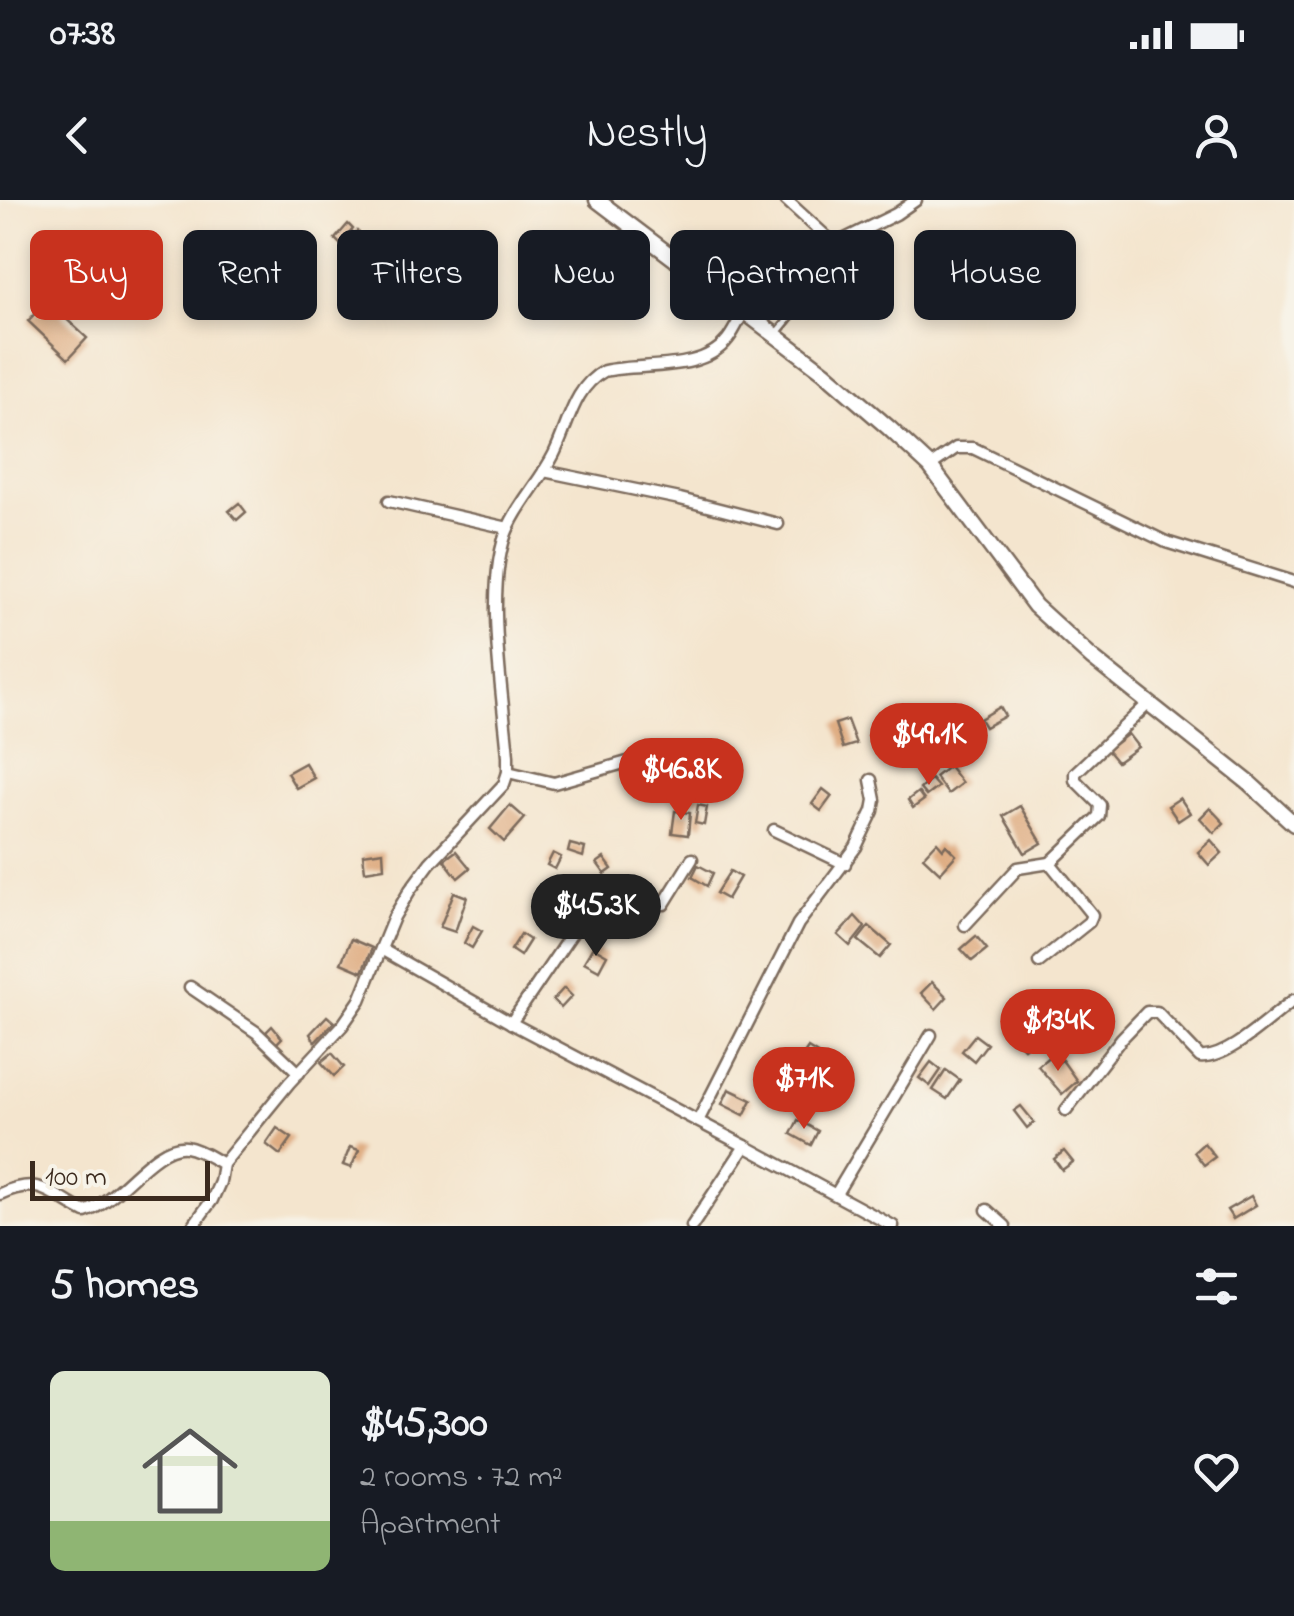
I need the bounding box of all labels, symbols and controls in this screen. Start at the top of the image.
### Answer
text: 07:38 [50,7,115,63]
text: Nestly [586,102,708,168]
icon: back [50,108,105,163]
icon: person [1189,108,1244,163]
chip: Buy [30,230,163,320]
chip: Rent [183,230,317,320]
chip: Filters [337,230,498,320]
chip: New [518,230,650,320]
chip: Apartment [670,230,894,320]
chip: House [914,230,1076,320]
pin: $49.1K [848,703,1010,788]
text: $49.1K [892,712,966,759]
pin: $46.8K [600,738,762,823]
text: $46.8K [641,747,721,794]
pin: $45.3K [515,874,677,959]
text: $45.3K [553,883,639,930]
pin: $134K [988,989,1128,1074]
text: $134K [1022,998,1094,1045]
pin: $71K [745,1047,863,1132]
text: $71K [775,1056,833,1103]
scale bar [30,1156,210,1200]
text: 100 m [45,1158,107,1199]
text: 5 homes [50,1256,199,1317]
icon: filters [1189,1259,1244,1314]
text: $45,300 [360,1394,488,1455]
icon: home [130,1411,250,1531]
icon: heart [1189,1444,1244,1499]
text: 2 rooms · 72 m² [360,1455,562,1502]
text: Apartment [360,1502,501,1549]

